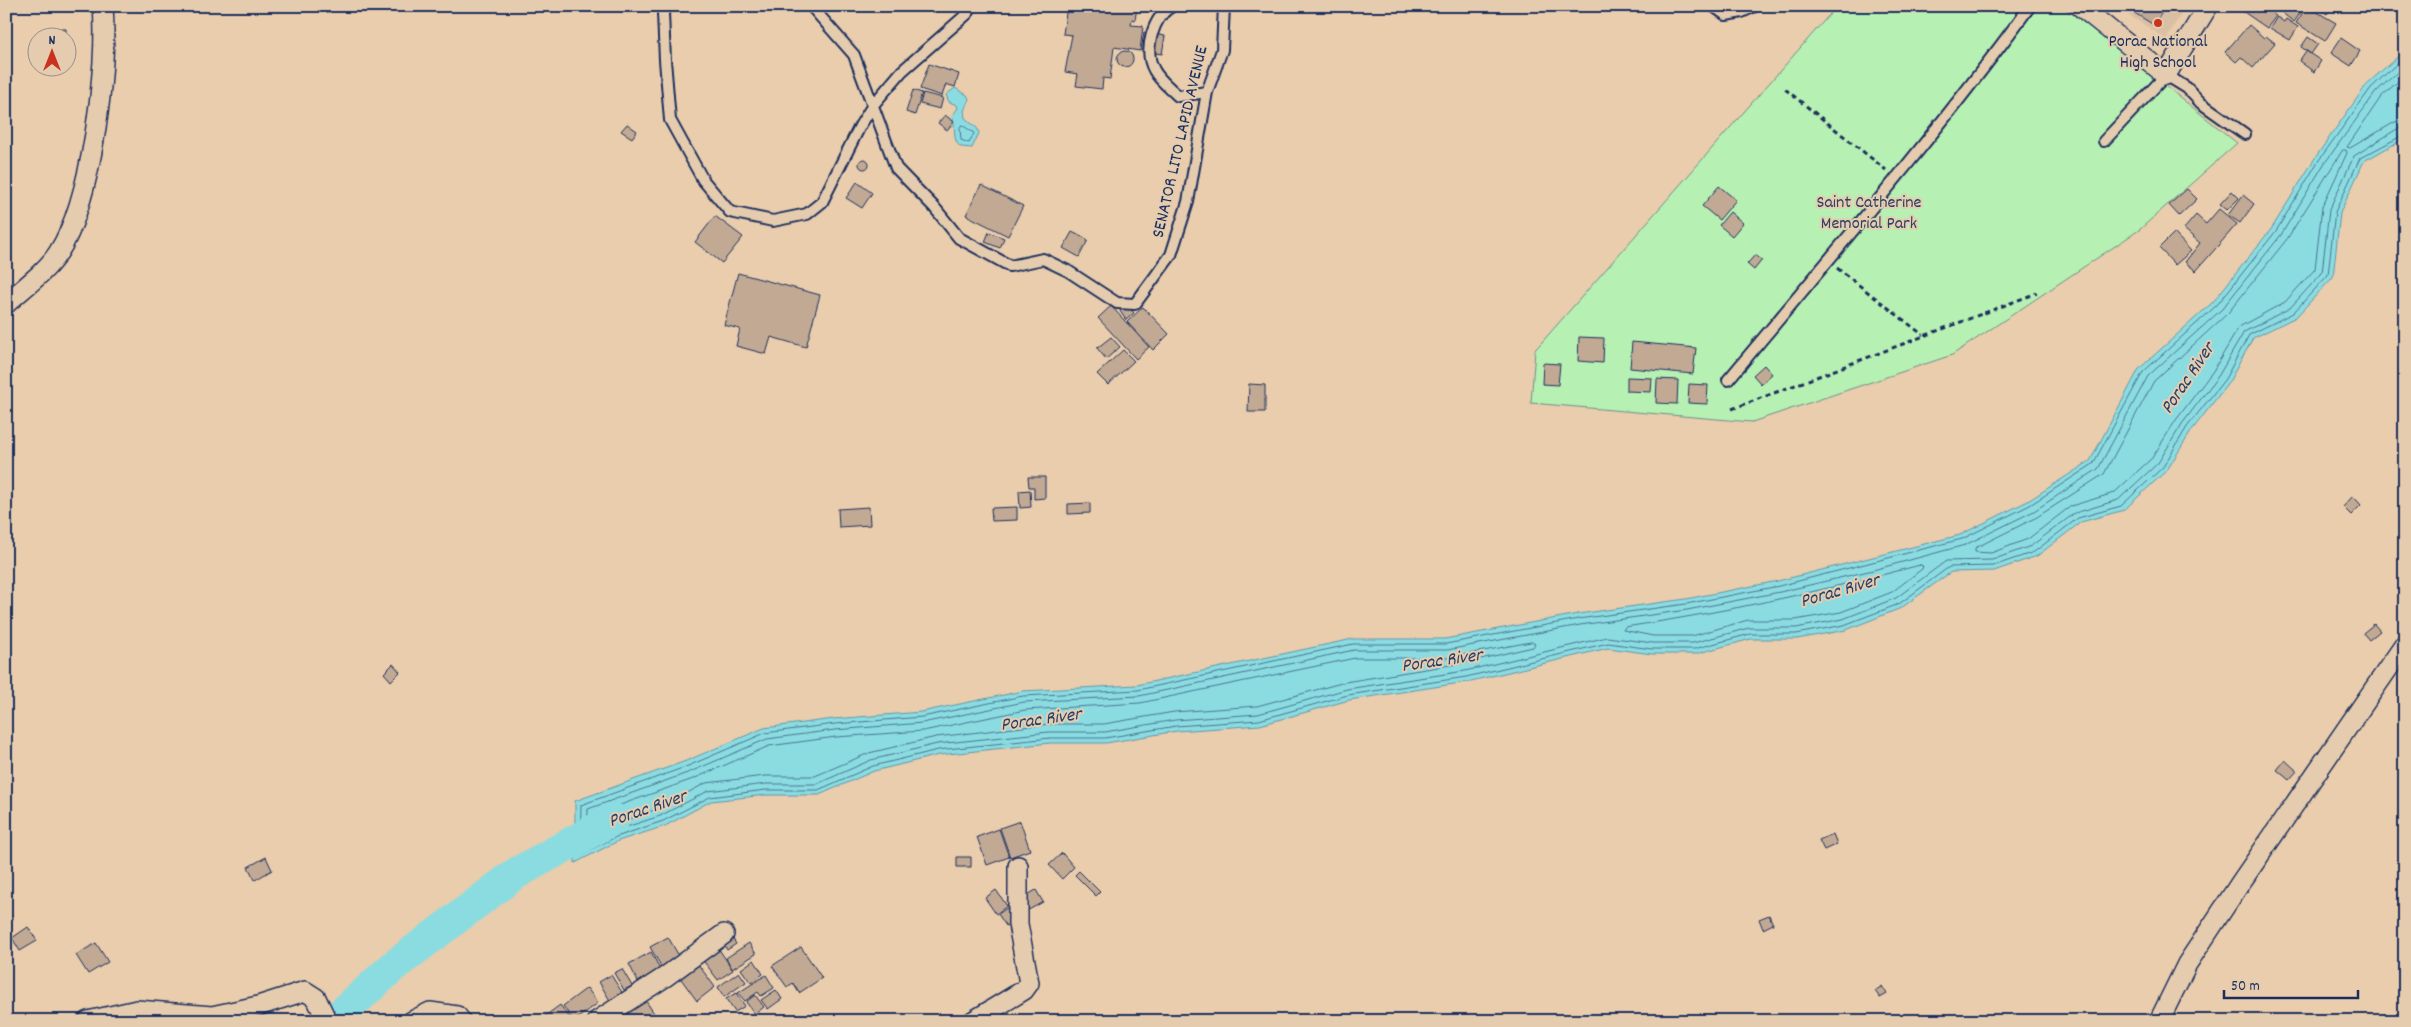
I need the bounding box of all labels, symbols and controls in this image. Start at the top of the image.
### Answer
marker: Porac National High School [2152,17,2164,29]
north arrow [28,28,78,78]
place label: Porac National High School [2109,30,2208,76]
text: N [49,31,56,51]
street label: SENATOR LITO LAPID AVENUE [1147,43,1215,241]
park label: Saint Catherine Memorial Park [1816,191,1922,237]
water label: Porac River [2155,336,2224,420]
water label: Porac River [1797,567,1885,616]
water label: Porac River [1400,643,1486,681]
water label: Porac River [999,702,1085,740]
water label: Porac River [605,783,693,836]
scale bar [2224,967,2357,999]
text: 50 m [2231,976,2260,998]

